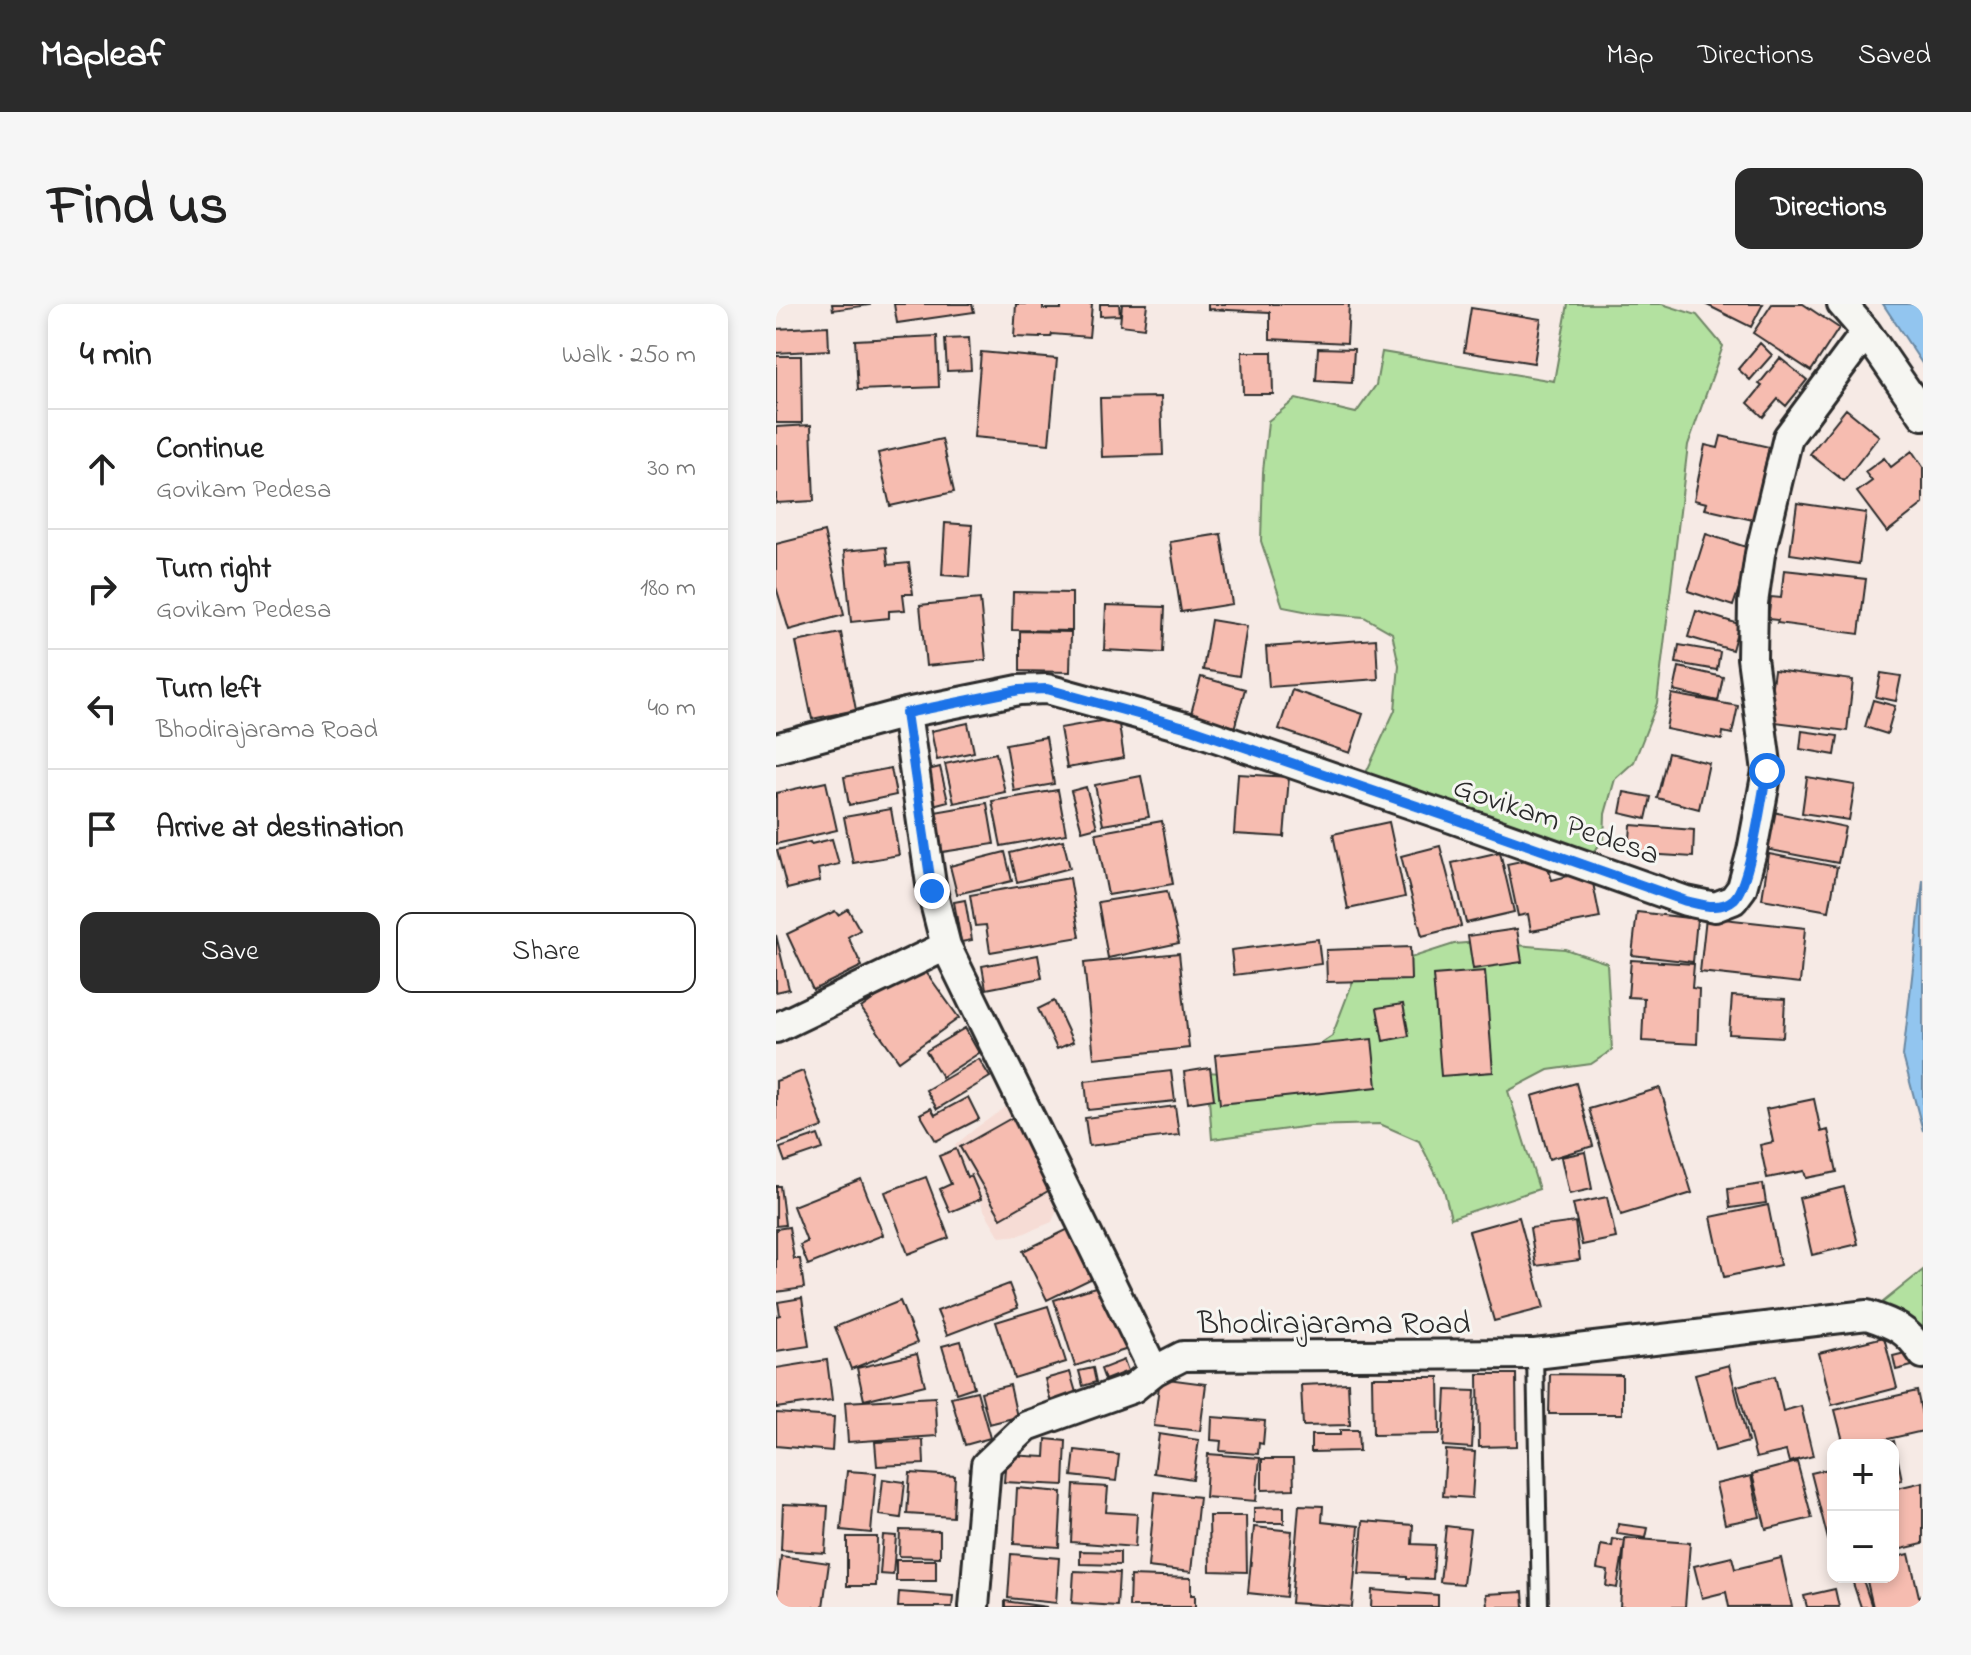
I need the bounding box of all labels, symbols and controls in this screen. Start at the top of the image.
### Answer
text: Mapleaf [40,28,165,84]
text: Map [1606,36,1654,77]
text: Directions [1698,36,1814,77]
text: Saved [1858,36,1931,77]
text: Find us [48,168,228,249]
button: Directions [1735,168,1923,249]
text: 4 min [80,331,152,381]
text: Walk · 250 m [562,337,696,375]
text: Continue [156,428,264,472]
icon: ahead [80,447,124,491]
text: 30 m [647,450,696,488]
text: Govikam Pedesa [156,472,331,510]
text: Turn right [156,548,271,592]
icon: right [80,567,124,611]
text: 180 m [640,570,696,608]
text: Govikam Pedesa [156,592,331,630]
text: Turn left [156,668,261,712]
icon: left [80,687,124,731]
text: 40 m [647,690,696,728]
text: Bhodirajarama Road [156,712,378,750]
route start [1749,753,1785,789]
street label: Govikam Pedesa [1446,765,1666,880]
icon: arrive [80,807,124,851]
text: Arrive at destination [156,807,404,851]
route end [914,873,950,909]
button: Save [80,912,380,993]
button: Share [396,912,696,993]
street label: Bhodirajarama Road [1197,1302,1471,1349]
map controls [1827,1439,1899,1583]
button: + [1827,1439,1899,1511]
button: − [1827,1511,1899,1583]

